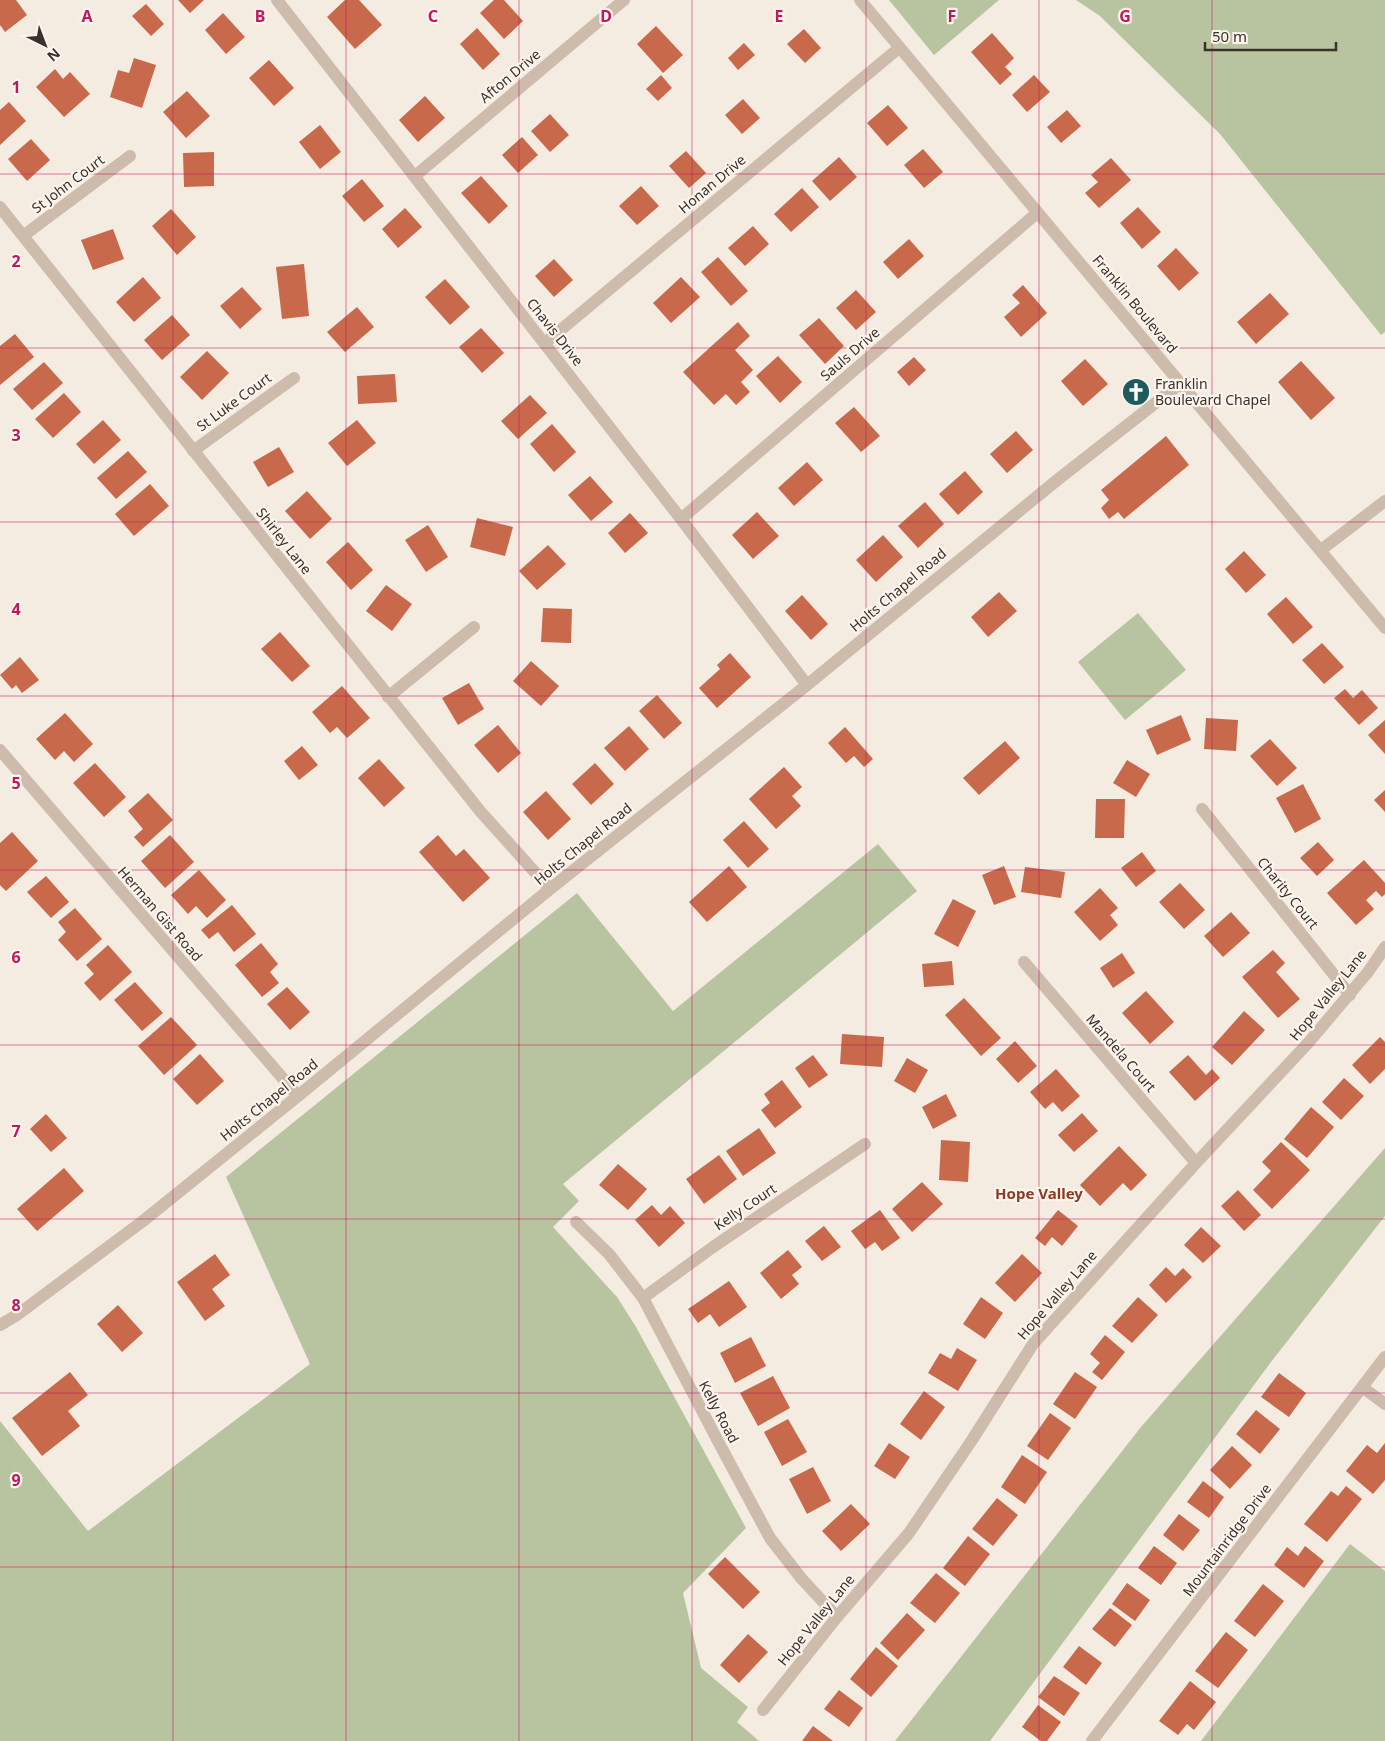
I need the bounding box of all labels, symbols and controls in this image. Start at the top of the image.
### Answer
text: A [81,5,93,27]
text: B [255,5,265,27]
text: C [428,5,438,27]
text: D [600,5,612,27]
text: E [775,5,784,27]
text: F [948,5,956,27]
text: G [1119,5,1131,27]
north arrow [20,20,70,70]
scale bar [1205,20,1336,52]
text: 50 m [1212,26,1247,46]
text: N [43,44,65,66]
street label: Afton Drive [475,44,544,107]
text: 1 [11,76,21,98]
street label: St John Court [27,150,108,217]
street label: Honan Drive [674,150,749,217]
text: 2 [11,250,21,272]
street label: Franklin Boulevard [1089,251,1182,357]
street label: Chavis Drive [523,294,588,370]
street label: Sauls Drive [816,323,883,385]
street label: St Luke Court [192,368,275,435]
place label: Franklin Boulevard Chapel [1155,374,1271,409]
church icon: Franklin Boulevard Chapel [1121,377,1151,407]
text: 3 [11,424,21,446]
street label: Shirley Lane [252,504,316,578]
street label: Holts Chapel Road [845,544,950,636]
text: 4 [11,598,21,620]
text: 5 [11,772,21,794]
street label: Holts Chapel Road [530,798,636,889]
street label: Charity Court [1254,853,1323,933]
street label: Herman Gist Road [114,862,207,965]
street label: Hope Valley Lane [1285,945,1370,1044]
text: 6 [11,946,21,968]
street label: Mandela Court [1082,1010,1161,1096]
street label: Holts Chapel Road [216,1054,322,1145]
text: 7 [11,1120,21,1142]
street label: Kelly Court [710,1179,780,1234]
district label: Hope Valley [995,1183,1083,1203]
street label: Hope Valley Lane [1013,1246,1101,1343]
text: 8 [11,1294,21,1316]
street label: Kelly Road [695,1377,744,1446]
text: 9 [11,1469,21,1491]
street label: Mountainridge Drive [1178,1479,1275,1600]
street label: Hope Valley Lane [773,1570,858,1669]

